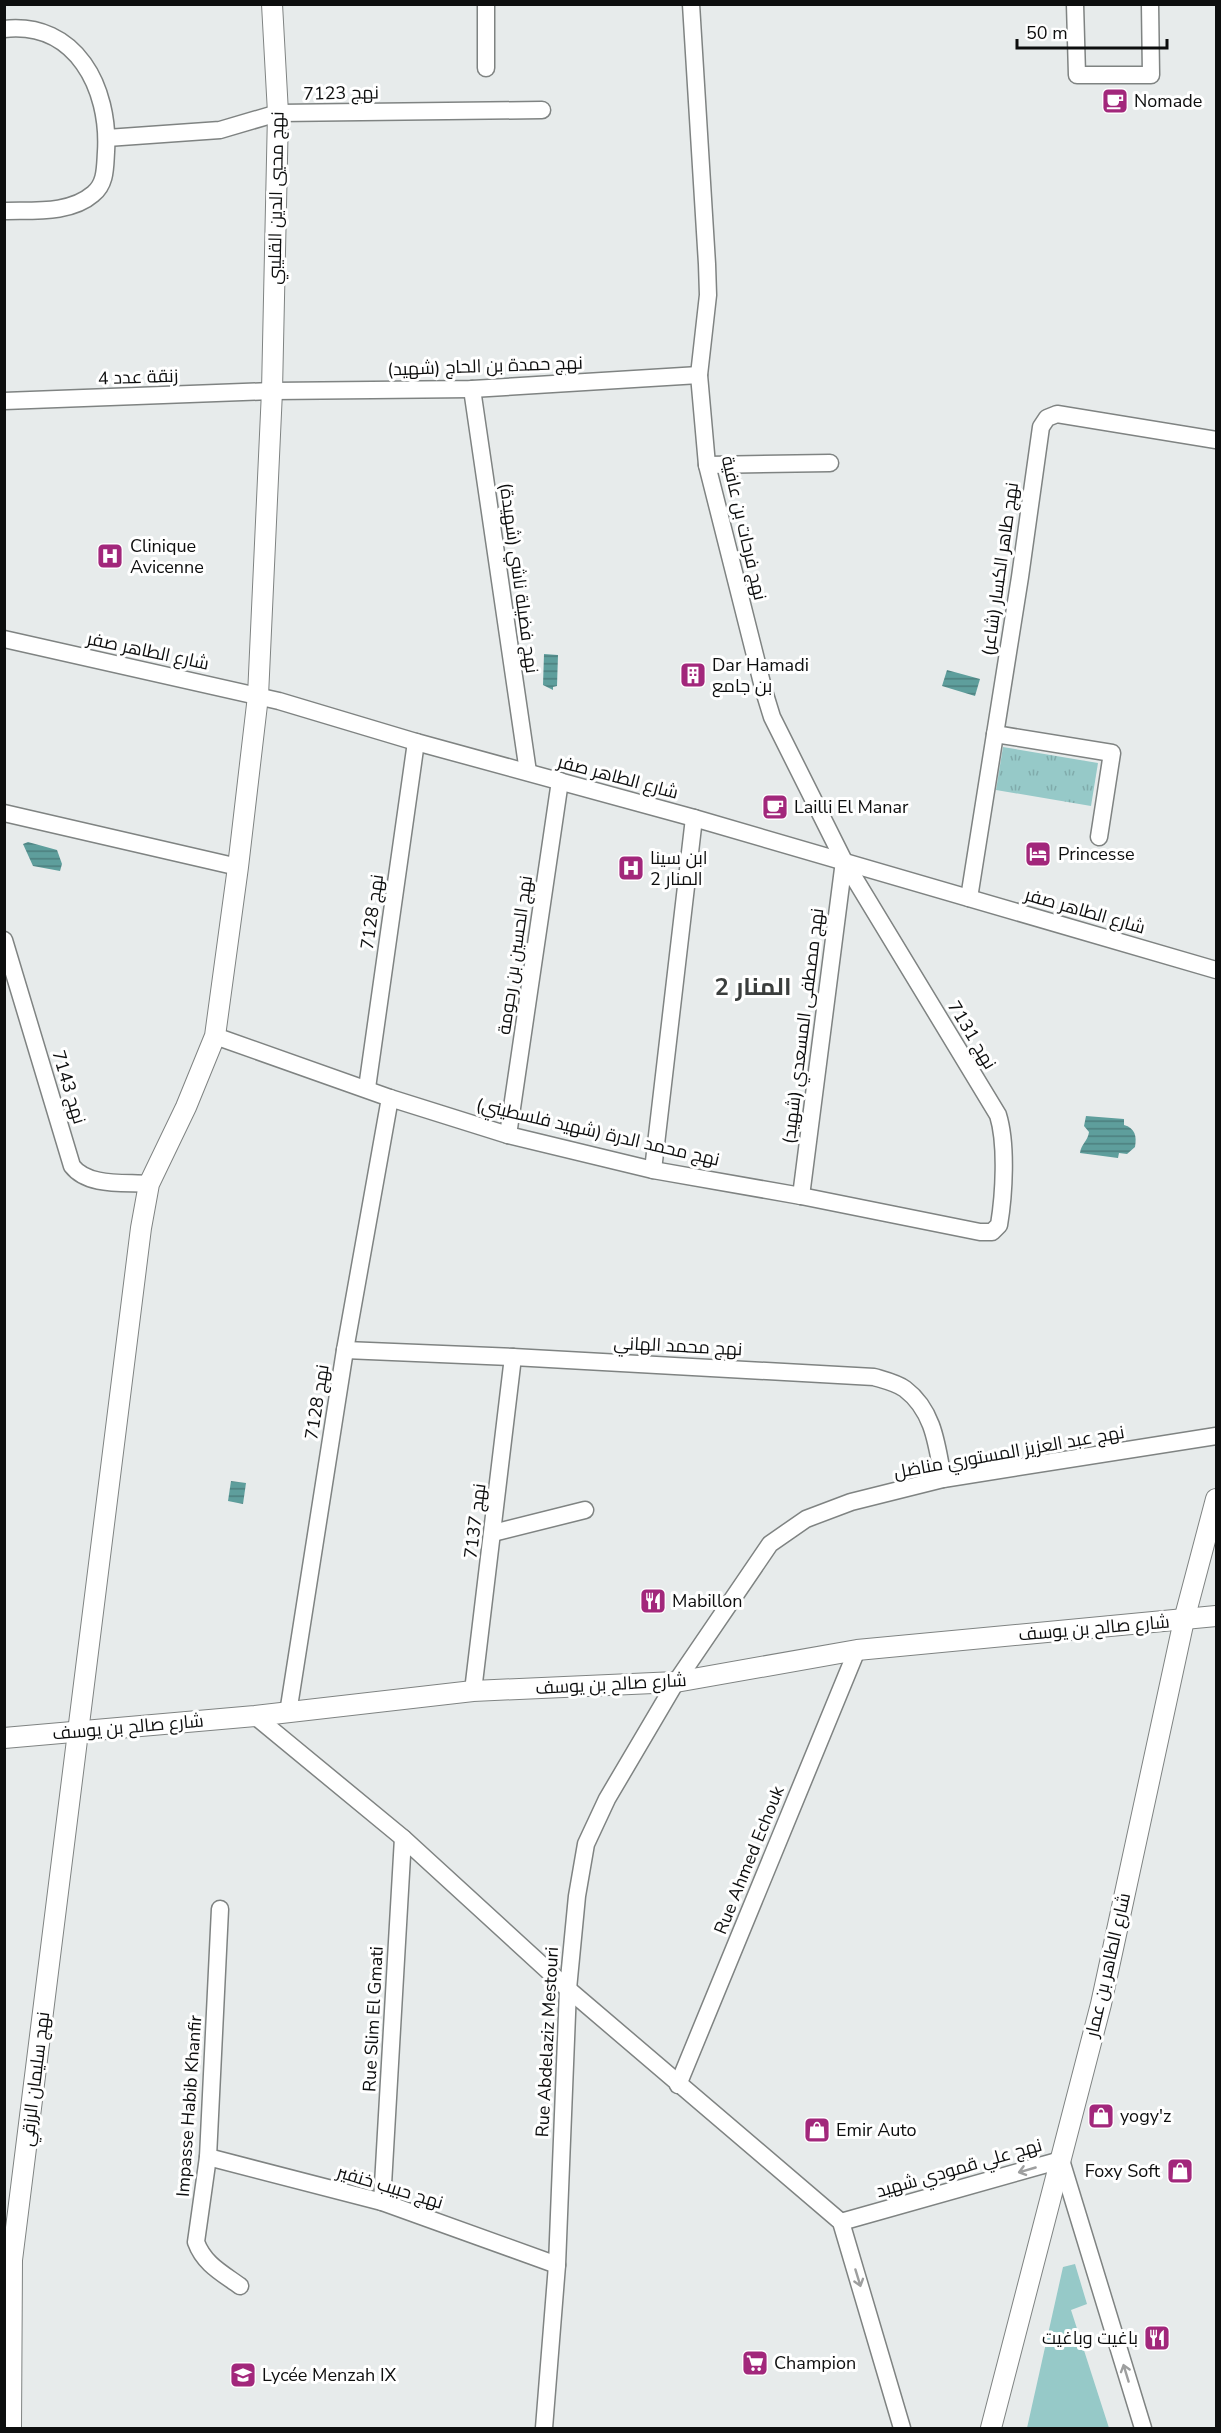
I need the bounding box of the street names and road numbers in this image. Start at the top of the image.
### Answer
street label: نهج 7123 [303,80,379,106]
street label: نهج محيي الدين القليبي [262,111,292,285]
street label: نهج حمدة بن الحاج (شهيد) [387,351,583,381]
street label: زنقة عدد 4 [97,364,179,390]
street label: نهج فرحات بن عافية [716,453,772,603]
street label: نهج فضيلة ناشي (شهيدة) [493,481,544,675]
street label: نهج طاهر الكسار (شاعر) [976,481,1024,657]
street label: شارع الطاهر صفر [84,626,211,676]
street label: شارع الطاهر صفر [554,749,681,805]
street label: نهج 7128 [355,873,389,951]
street label: نهج الحسين بن رحومة [492,874,538,1036]
street label: شارع الطاهر صفر [1021,882,1148,940]
street label: نهج مصطفى المسعدي (شهيد) [777,907,831,1146]
street label: نهج 7131 [942,996,1002,1074]
street label: نهج 7143 [46,1047,92,1127]
street label: نهج محمد الدرة (شهيد فلسطيني) [473,1092,722,1174]
street label: نهج محمد الهاني [613,1331,743,1363]
street label: نهج 7128 [299,1363,335,1441]
street label: نهج عبد العزيز المستوري مناضل [892,1420,1127,1486]
street label: نهج 7137 [458,1482,492,1560]
street label: شارع صالح بن يوسف [1017,1609,1171,1647]
street label: شارع صالح بن يوسف [535,1668,687,1700]
street label: شارع صالح بن يوسف [51,1708,205,1746]
street label: Rue Ahmed Echouk [708,1781,790,1938]
street label: شارع الطاهر بن عمار [1080,1891,1136,2040]
street label: Rue Slim El Gmati [357,1946,389,2092]
street label: Rue Abdelaziz Mestouri [530,1946,564,2138]
street label: نهج سليمان الرزقي [15,2010,57,2148]
street label: Impasse Habib Khanfir [171,2014,207,2198]
street label: نهج علي قمودي شهيد [873,2133,1045,2205]
street label: نهج حبيب خنفير [333,2159,446,2215]

